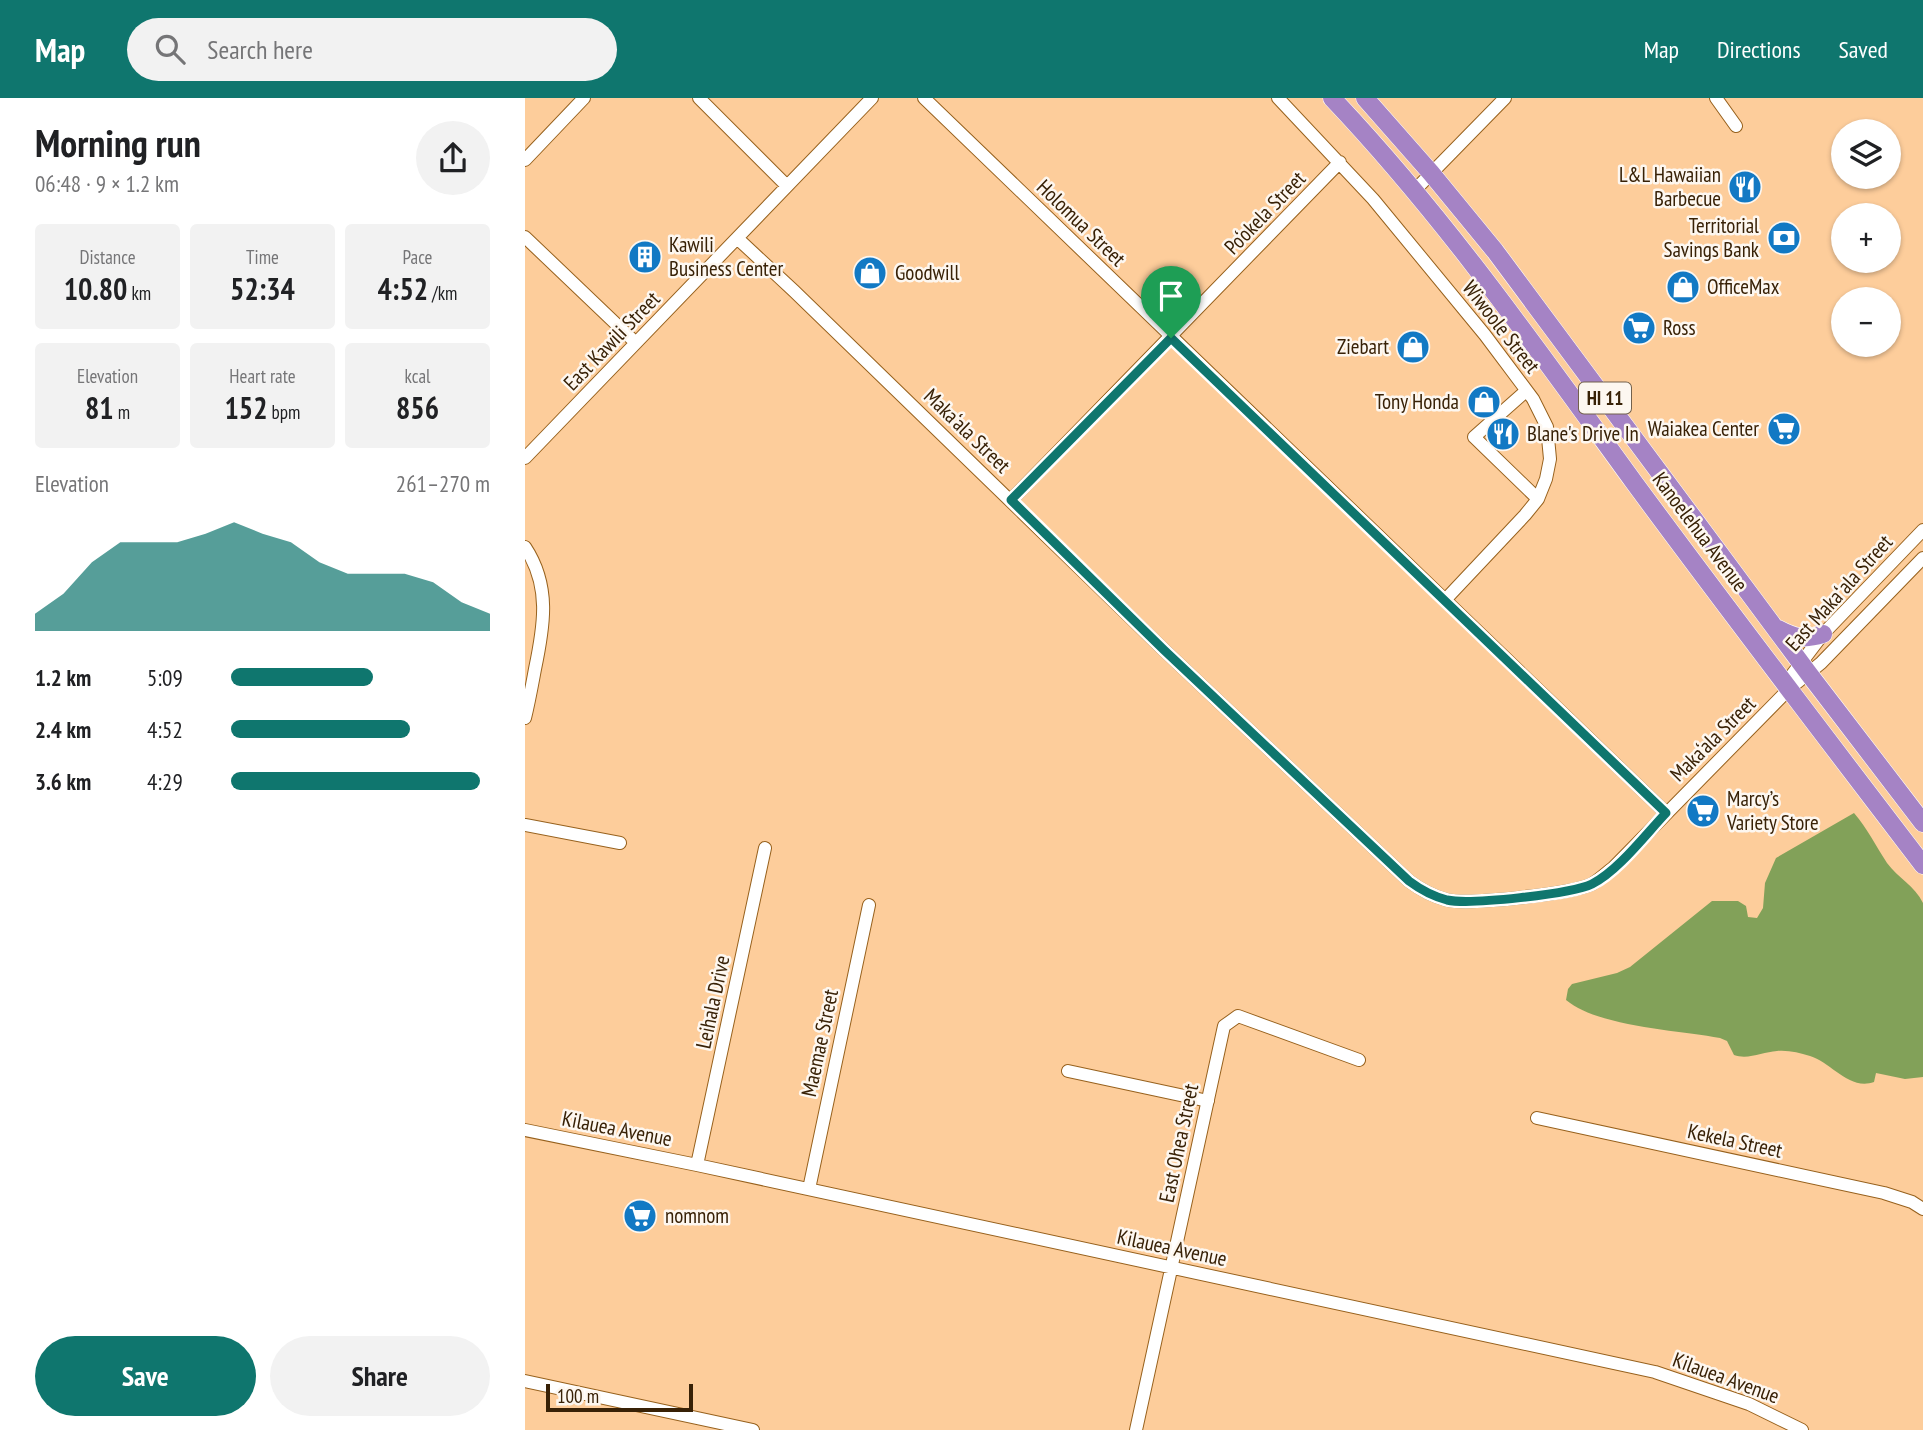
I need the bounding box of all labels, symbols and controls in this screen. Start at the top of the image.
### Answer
search box [127,18,617,81]
text: Map [35,28,85,71]
icon: search [151,30,189,68]
text: Search here [207,33,313,66]
text: Map [1644,34,1679,65]
text: Directions [1717,34,1801,65]
text: Saved [1839,34,1888,65]
text: Morning run [35,118,201,167]
map controls [1831,119,1901,357]
button: layers [1831,119,1901,189]
button: share [416,121,490,195]
place label: L&L Hawaiian Barbecue [1619,161,1721,212]
street label: Po‘okela Street [1218,165,1311,260]
restaurant icon: L&L Hawaiian Barbecue [1726,168,1764,206]
text: 06:48 · 9 × 1.2 km [35,169,179,198]
street label: Holomua Street [1031,174,1132,272]
button: + [1831,203,1901,273]
place label: Territorial Savings Bank [1663,212,1759,263]
bank icon: Territorial Savings Bank [1765,219,1803,257]
place label: Kawili Business Center [669,231,783,282]
building icon: Kawili Business Center [626,238,664,276]
text: Distance [80,245,135,269]
text: Time [246,245,279,269]
text: Pace [403,245,432,269]
shop icon: Goodwill [851,254,889,292]
place label: Goodwill [895,259,959,286]
pin [1141,266,1201,338]
shop icon: OfficeMax [1664,268,1702,306]
text: 10.80 [64,269,127,308]
text: 52:34 [230,269,295,308]
text: 4:52 [378,269,428,308]
place label: OfficeMax [1707,273,1780,300]
street label: Wiwoole Street [1457,275,1546,379]
icon: arrive [1152,277,1190,315]
text: km [127,281,151,305]
text: /km [428,281,457,305]
street label: East Kawili Street [558,285,666,396]
button: − [1831,287,1901,357]
supermarket icon: Ross [1620,309,1658,347]
place label: Ross [1663,314,1696,341]
shop icon: Ziebart [1394,328,1432,366]
place label: Ziebart [1337,333,1389,360]
text: Elevation [77,364,138,388]
text: Heart rate [229,364,296,388]
text: kcal [405,364,430,388]
road number: HI 11 [1579,382,1631,414]
street label: Maka‘ala Street [918,383,1016,479]
shop icon: Tony Honda [1465,383,1503,421]
text: 81 [85,388,114,427]
text: 152 [225,388,268,427]
text: 856 [396,388,439,427]
place label: Tony Honda [1375,388,1459,415]
text: m [114,400,130,424]
text: bpm [268,400,300,424]
supermarket icon: Waiakea Center [1765,410,1803,448]
restaurant icon: Blane's Drive In [1484,415,1522,453]
place label: Waiakea Center [1648,415,1759,442]
place label: Blane's Drive In [1527,420,1639,447]
street label: Kanoelehua Avenue [1647,467,1754,597]
text: Elevation [35,469,109,498]
text: 261–270 m [396,469,490,498]
street label: East Makaʻala Street [1779,529,1898,656]
text: 1.2 km [35,663,91,692]
text: 5:09 [147,663,183,692]
street label: Maka‘ala Street [1664,690,1761,787]
text: 2.4 km [35,715,91,744]
text: 4:52 [147,715,183,744]
text: 3.6 km [35,767,91,796]
text: 4:29 [147,767,183,796]
place label: Marcy’s Variety Store [1726,785,1819,836]
supermarket icon: Marcy’s Variety Store [1684,792,1722,830]
street label: Leihala Drive [689,953,736,1051]
street label: Maemae Street [795,987,844,1099]
street label: East Ohea Street [1153,1081,1204,1205]
street label: Kilauea Avenue [560,1105,674,1152]
street label: Kekela Street [1685,1117,1785,1164]
supermarket icon: nomnom [621,1197,659,1235]
place label: nomnom [665,1202,729,1229]
street label: Kilauea Avenue [1115,1223,1229,1272]
button: Save [35,1336,256,1416]
button: Share [270,1336,490,1416]
street label: Kilauea Avenue [1669,1346,1783,1409]
scale bar [546,1381,693,1413]
text: 100 m [557,1384,599,1408]

